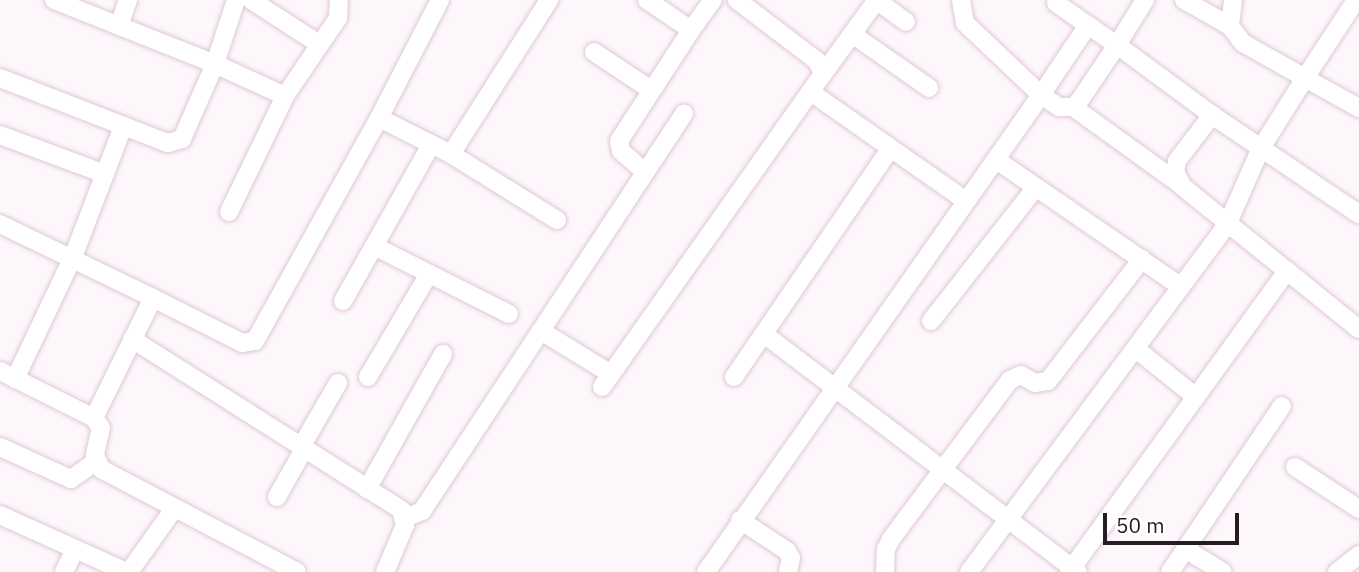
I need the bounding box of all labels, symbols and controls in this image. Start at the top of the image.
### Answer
scale bar [1107,498,1244,542]
text: 50 m [1116,511,1165,539]

